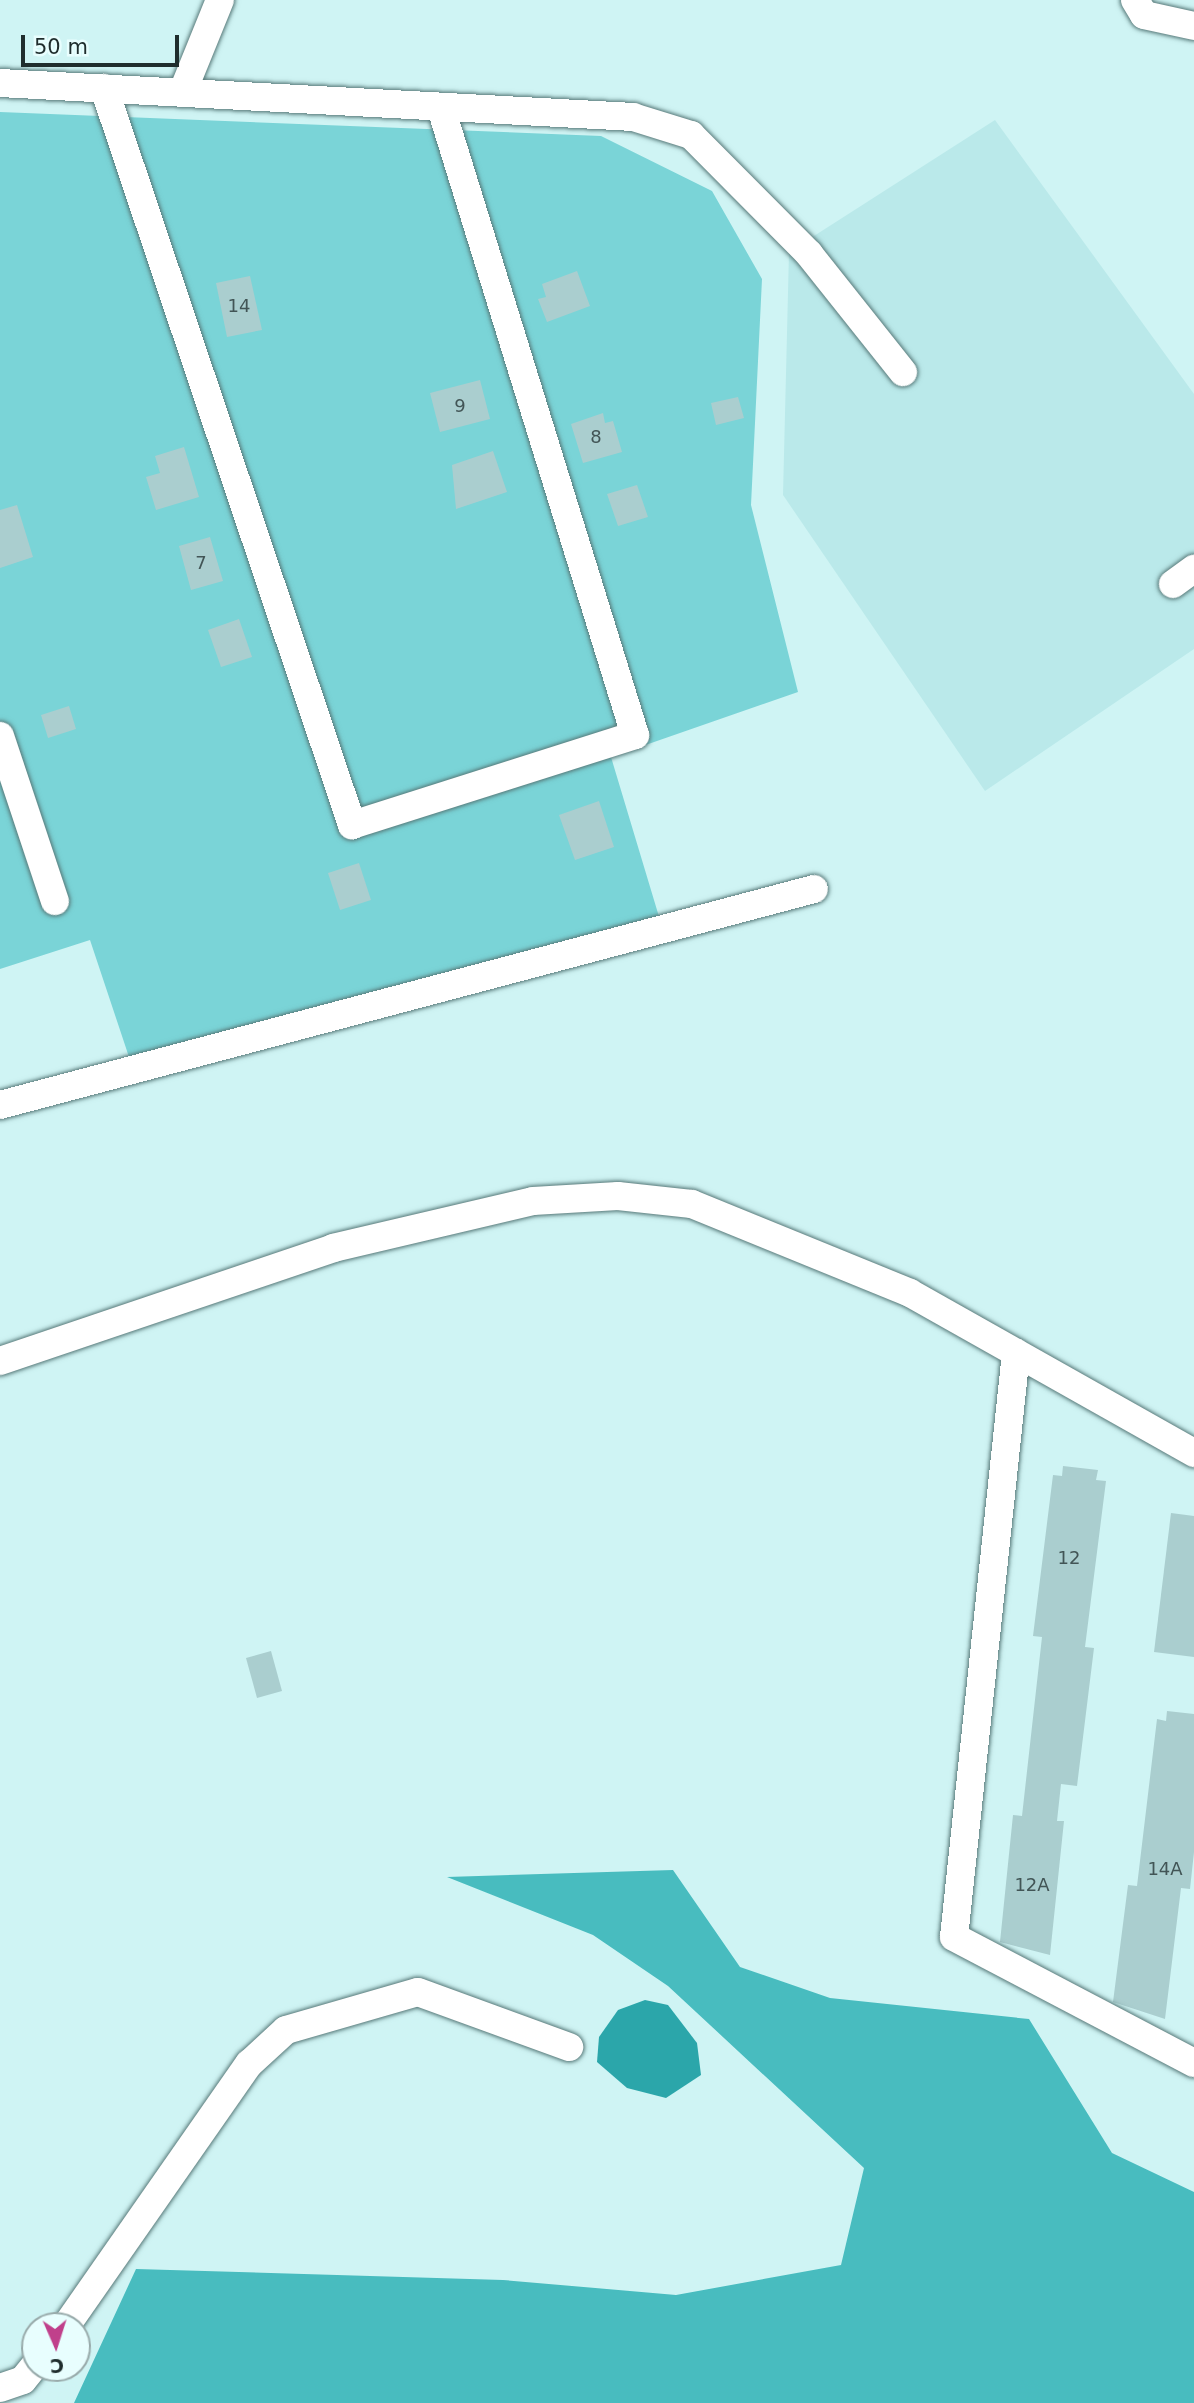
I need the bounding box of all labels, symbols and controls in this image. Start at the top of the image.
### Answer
scale bar [24,21,182,65]
text: 50 m [34,35,88,59]
house number: 14 [228,295,250,317]
house number: 9 [454,395,466,417]
house number: 8 [590,426,602,448]
house number: 7 [195,552,207,574]
house number: 12 [1058,1547,1080,1569]
house number: 14А [1147,1858,1183,1880]
house number: 12А [1014,1874,1050,1896]
north arrow [21,2312,91,2382]
text: С [49,2355,65,2377]

